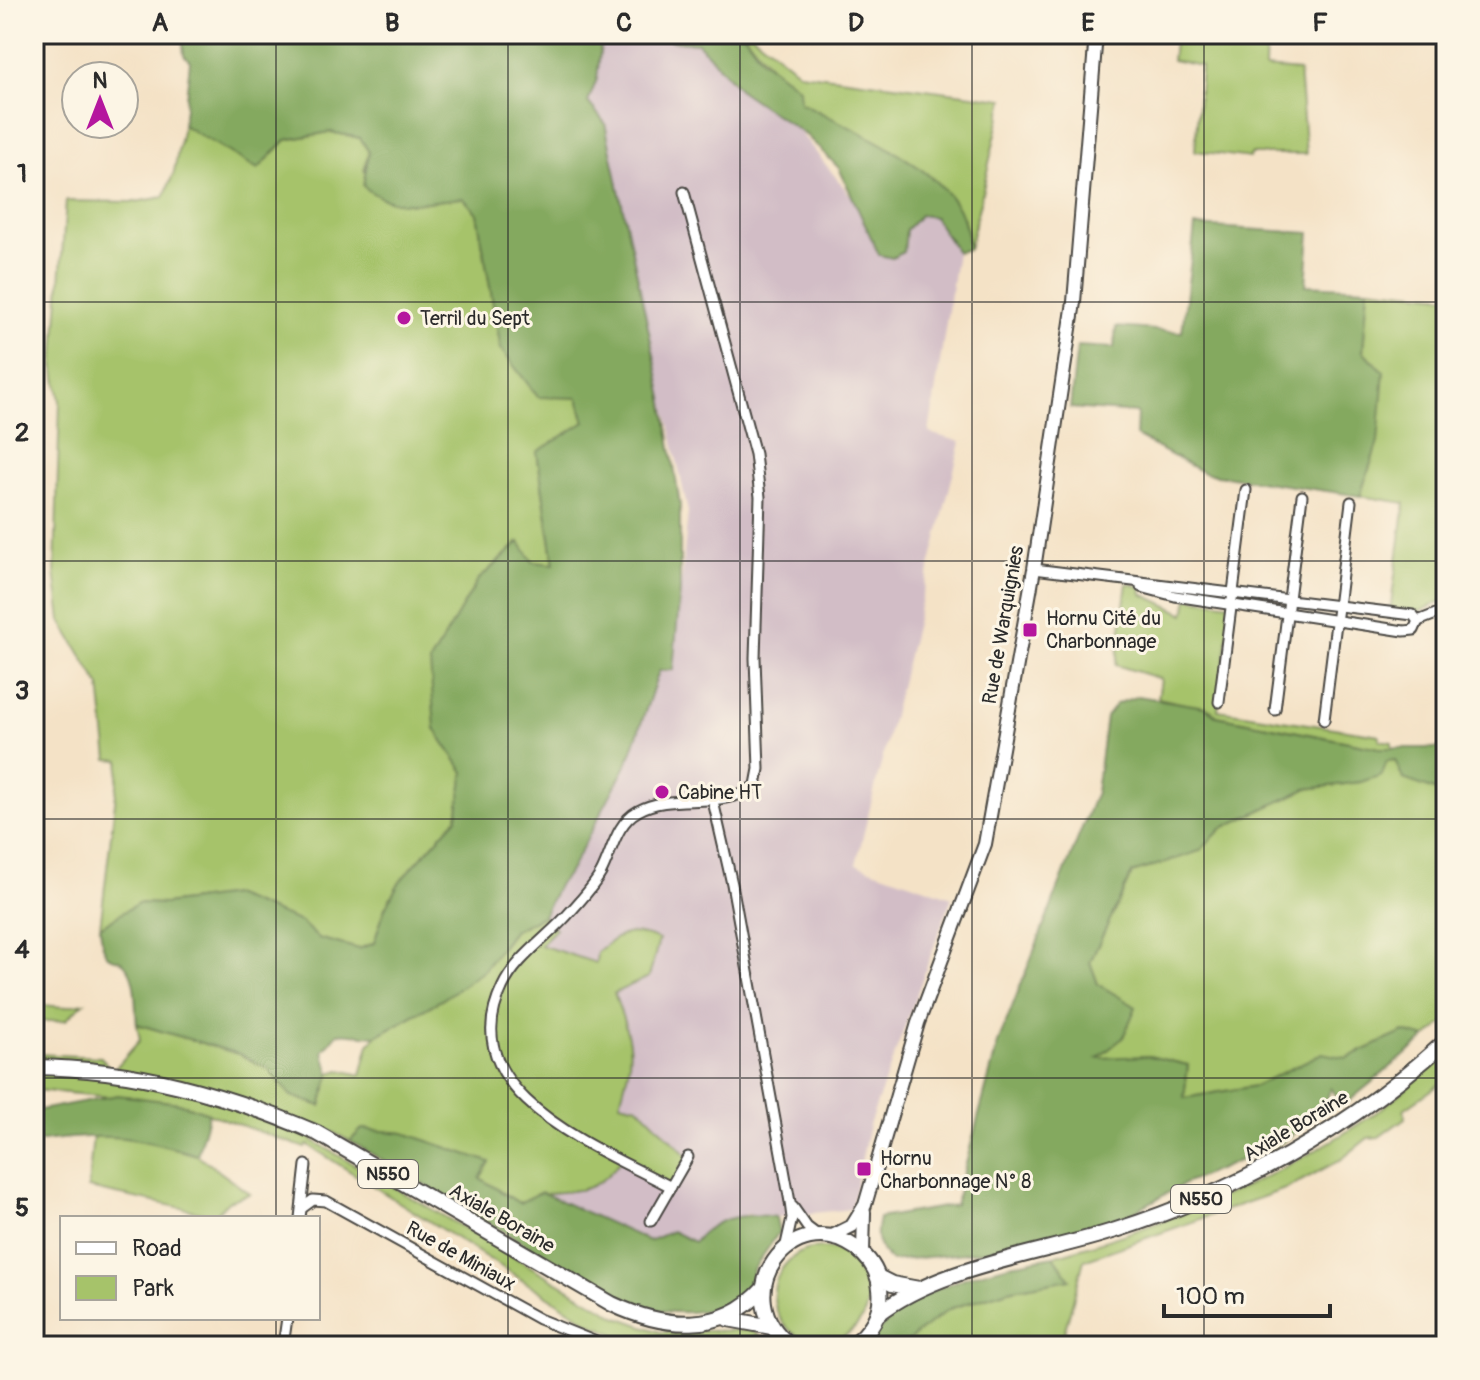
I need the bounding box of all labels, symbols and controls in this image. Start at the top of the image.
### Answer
text: A [152,7,169,39]
text: B [385,7,399,39]
text: C [616,7,632,39]
text: D [848,7,864,39]
text: E [1081,7,1095,39]
text: F [1312,7,1328,39]
north arrow [60,60,140,140]
text: N [93,67,108,95]
text: 1 [17,158,27,190]
place label: Terril du Sept [420,306,531,331]
marker: Terril du Sept [395,309,413,327]
text: 2 [15,417,29,449]
street label: Rue de Warquignies [977,544,1029,706]
place label: Hornu Cité du Charbonnage [1046,606,1161,654]
marker: Hornu Cité du Charbonnage [1021,621,1039,639]
text: 3 [15,675,29,707]
place label: Cabine HT [678,780,762,805]
marker: Cabine HT [653,783,671,801]
text: 4 [14,934,30,966]
street label: Axiale Boraine [1239,1085,1353,1167]
place label: Hornu Charbonnage N° 8 [880,1146,1031,1194]
road number: N550 [358,1160,418,1188]
marker: Hornu Charbonnage N° 8 [855,1160,873,1178]
street label: Axiale Boraine [445,1178,559,1258]
road number: N550 [1171,1185,1231,1213]
text: 5 [15,1192,29,1224]
legend [60,1216,320,1320]
street label: Rue de Miniaux [402,1216,520,1296]
text: Road [132,1234,182,1263]
scale bar [1164,1268,1330,1318]
text: Park [132,1274,174,1303]
text: 100 m [1176,1282,1245,1311]

